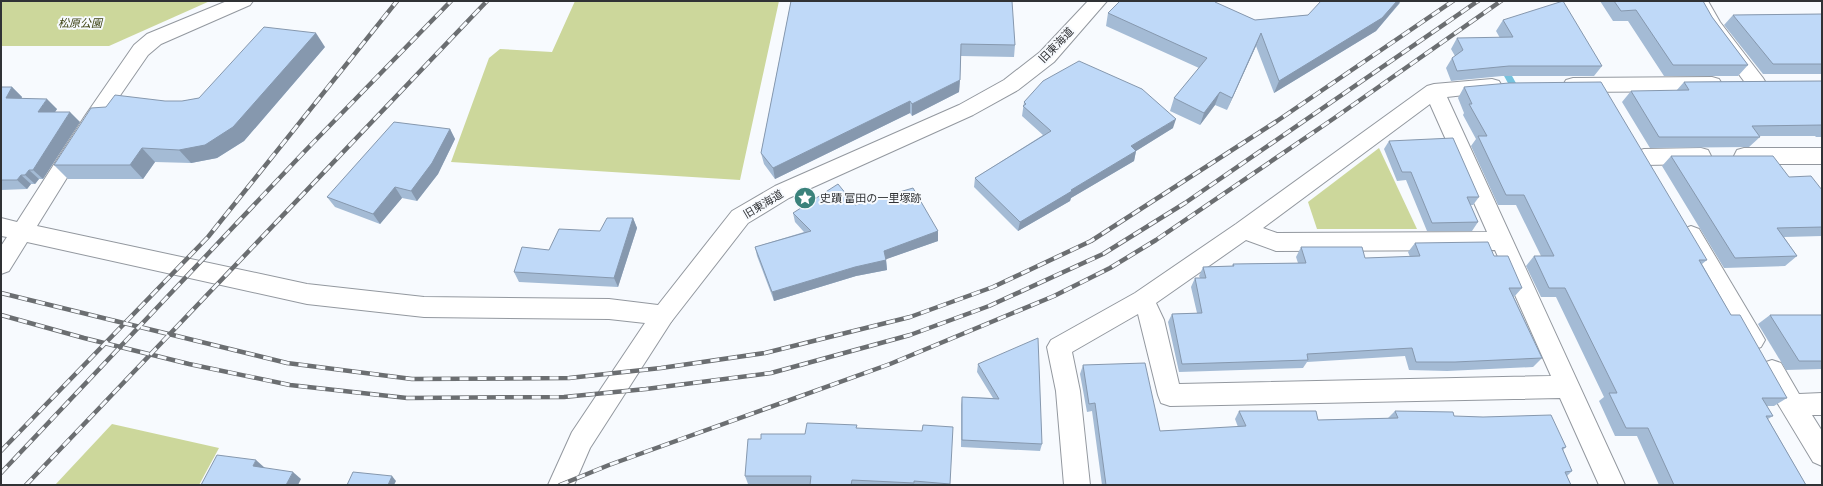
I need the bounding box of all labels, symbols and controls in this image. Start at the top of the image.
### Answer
park label: 松原公園 [58,14,104,30]
street label: 旧東海道 [1034,23,1076,66]
street label: 旧東海道 [740,185,785,221]
place icon: 史蹟 富田の一里塚跡 [792,185,818,211]
place label: 史蹟 富田の一里塚跡 [820,189,921,205]

